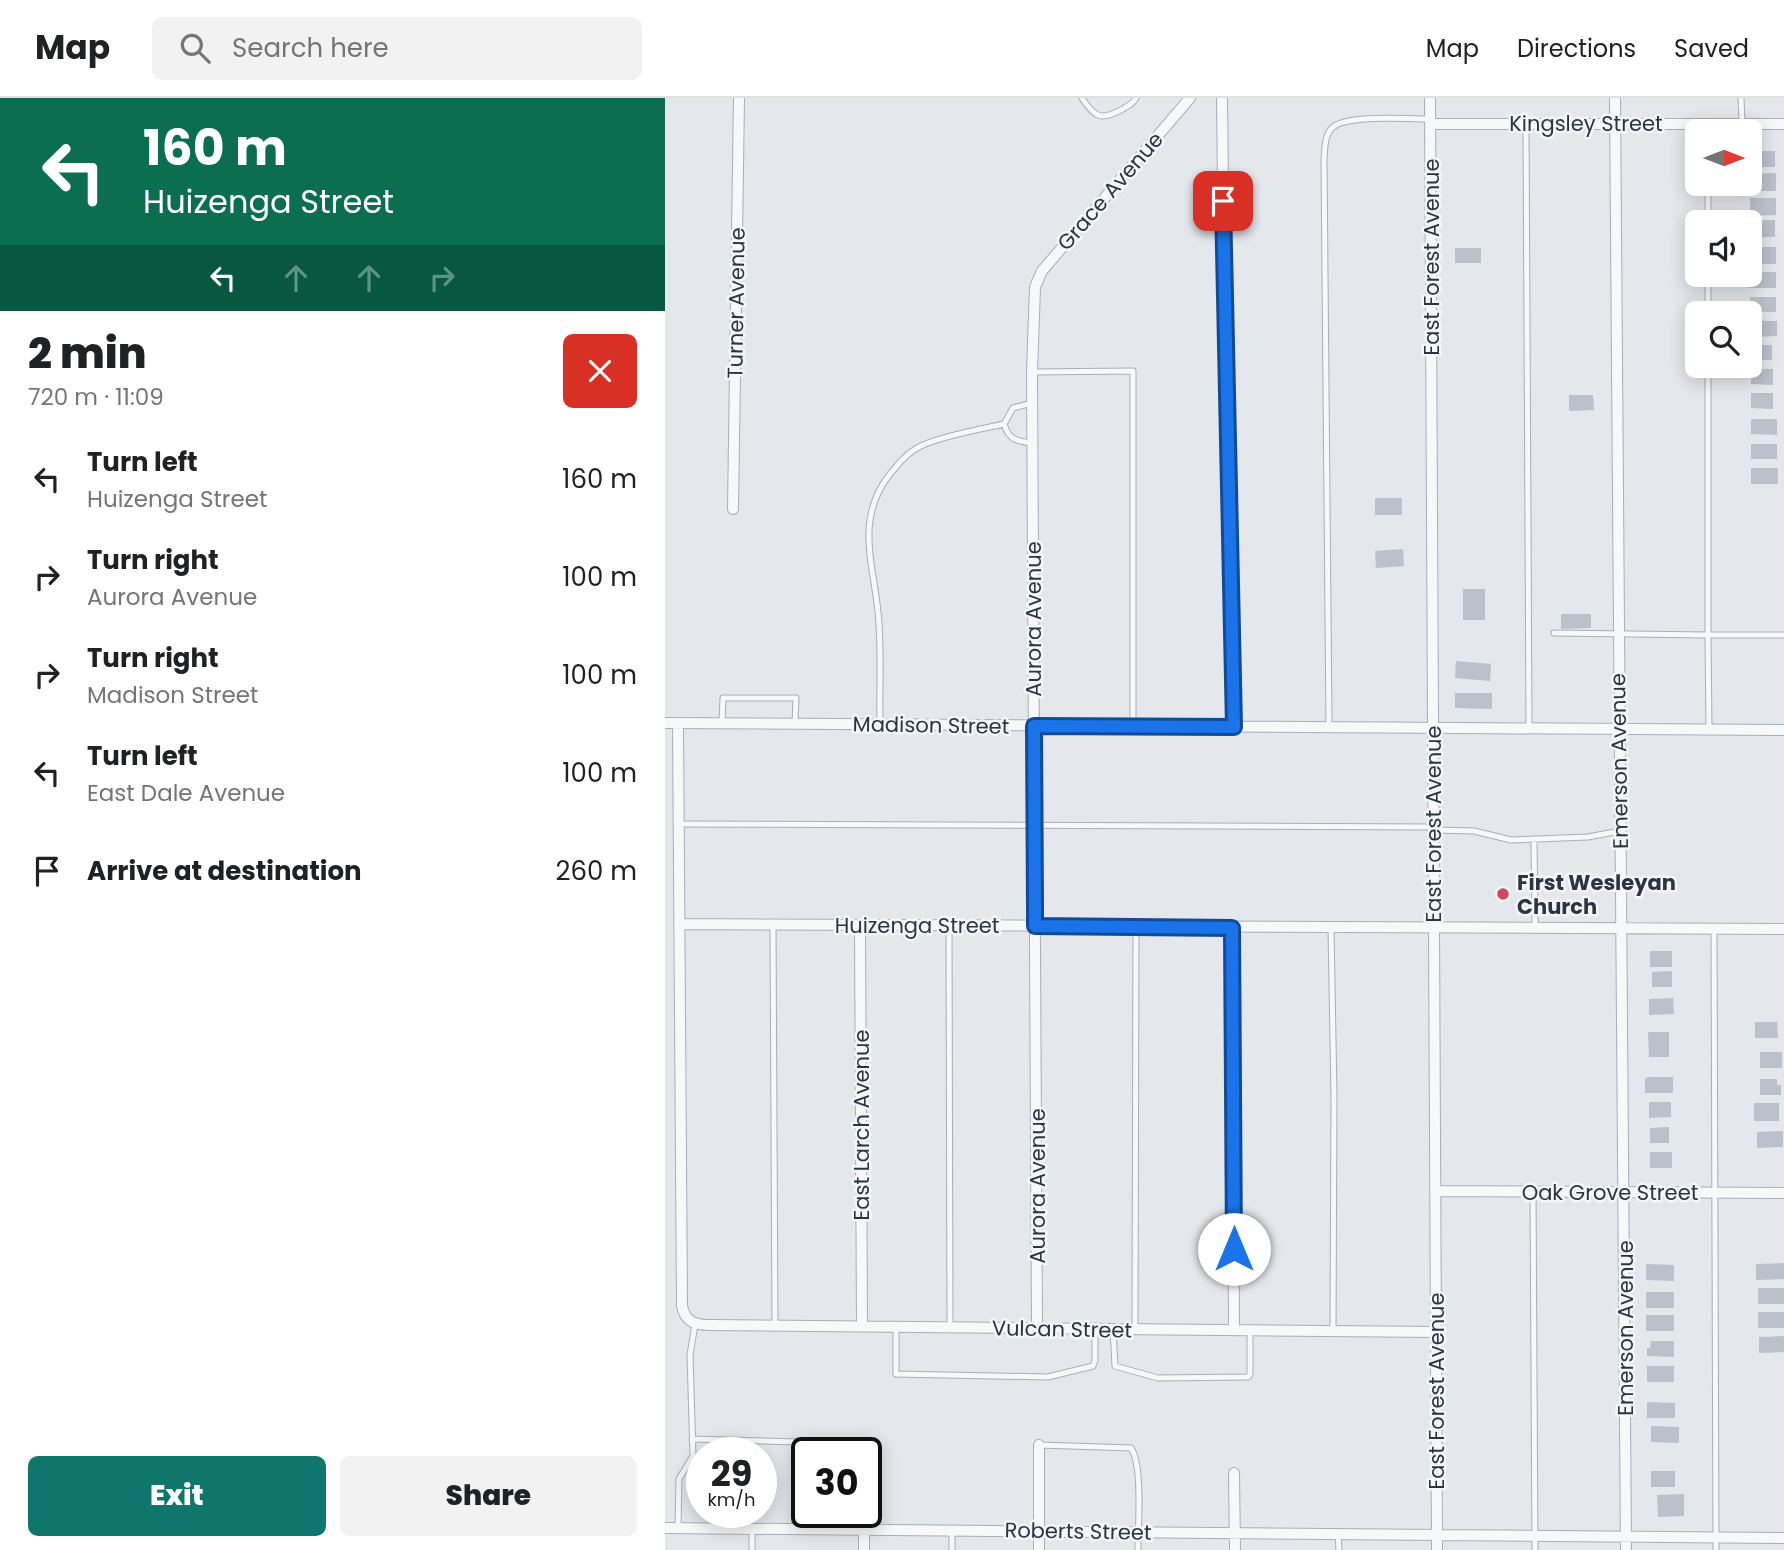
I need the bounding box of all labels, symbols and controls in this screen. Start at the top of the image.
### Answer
search box [152,17,642,80]
text: Map [35,24,110,71]
icon: search [176,29,214,67]
text: Search here [232,30,389,66]
text: Map [1426,32,1479,65]
text: Directions [1517,32,1636,65]
text: Saved [1674,32,1749,65]
street label: Kingsley Street [1509,109,1663,138]
text: 160 m [143,114,287,182]
north arrow [1685,119,1762,196]
map controls [1685,119,1762,378]
street label: Grace Avenue [1050,125,1170,257]
icon: left [28,126,119,217]
street label: East Forest Avenue [1417,158,1446,356]
pin [1193,171,1253,231]
text: Huizenga Street [143,179,394,224]
icon: arrive [1204,182,1242,220]
button: sound [1685,210,1762,287]
street label: Turner Avenue [720,227,752,379]
icon: left [204,259,242,297]
icon: ahead [277,259,315,297]
icon: ahead [350,259,388,297]
icon: right [423,259,461,297]
button: search [1685,301,1762,378]
text: 2 min [28,324,146,383]
button: close [563,334,637,408]
text: 720 m · 11:09 [28,381,164,413]
text: Turn left [87,444,198,480]
icon: left [28,460,66,498]
text: 160 m [562,461,637,497]
text: Huizenga Street [87,483,267,515]
street label: Aurora Avenue [1019,541,1048,697]
text: Turn right [87,542,219,578]
icon: right [28,558,66,596]
text: 100 m [562,559,637,595]
text: Aurora Avenue [87,581,257,613]
text: Turn right [87,640,219,676]
icon: right [28,656,66,694]
text: 100 m [562,657,637,693]
street label: Emerson Avenue [1603,673,1635,849]
text: Madison Street [87,679,259,711]
street label: Madison Street [852,709,1010,741]
street label: East Forest Avenue [1419,725,1448,923]
text: Turn left [87,738,198,774]
icon: left [28,754,66,792]
text: 100 m [562,755,637,791]
text: East Dale Avenue [87,777,285,809]
icon: arrive [28,852,66,890]
text: Arrive at destination [87,853,362,889]
text: 260 m [555,853,637,889]
place label: First Wesleyan Church [1517,868,1676,921]
marker: First Wesleyan Church [1495,886,1511,902]
street label: Huizenga Street [835,911,999,940]
street label: East Larch Avenue [847,1030,876,1220]
street label: Aurora Avenue [1023,1108,1052,1264]
street label: Oak Grove Street [1522,1178,1698,1207]
position arrow [1197,1212,1271,1286]
street label: Emerson Avenue [1611,1240,1640,1416]
street label: East Forest Avenue [1422,1292,1451,1490]
street label: Vulcan Street [992,1313,1132,1345]
speed limit sign: 30 [791,1437,882,1528]
text: 29 [711,1449,752,1498]
button: Exit [28,1456,326,1536]
button: Share [340,1456,637,1536]
text: km/h [708,1487,755,1512]
street label: Roberts Street [1004,1515,1152,1547]

